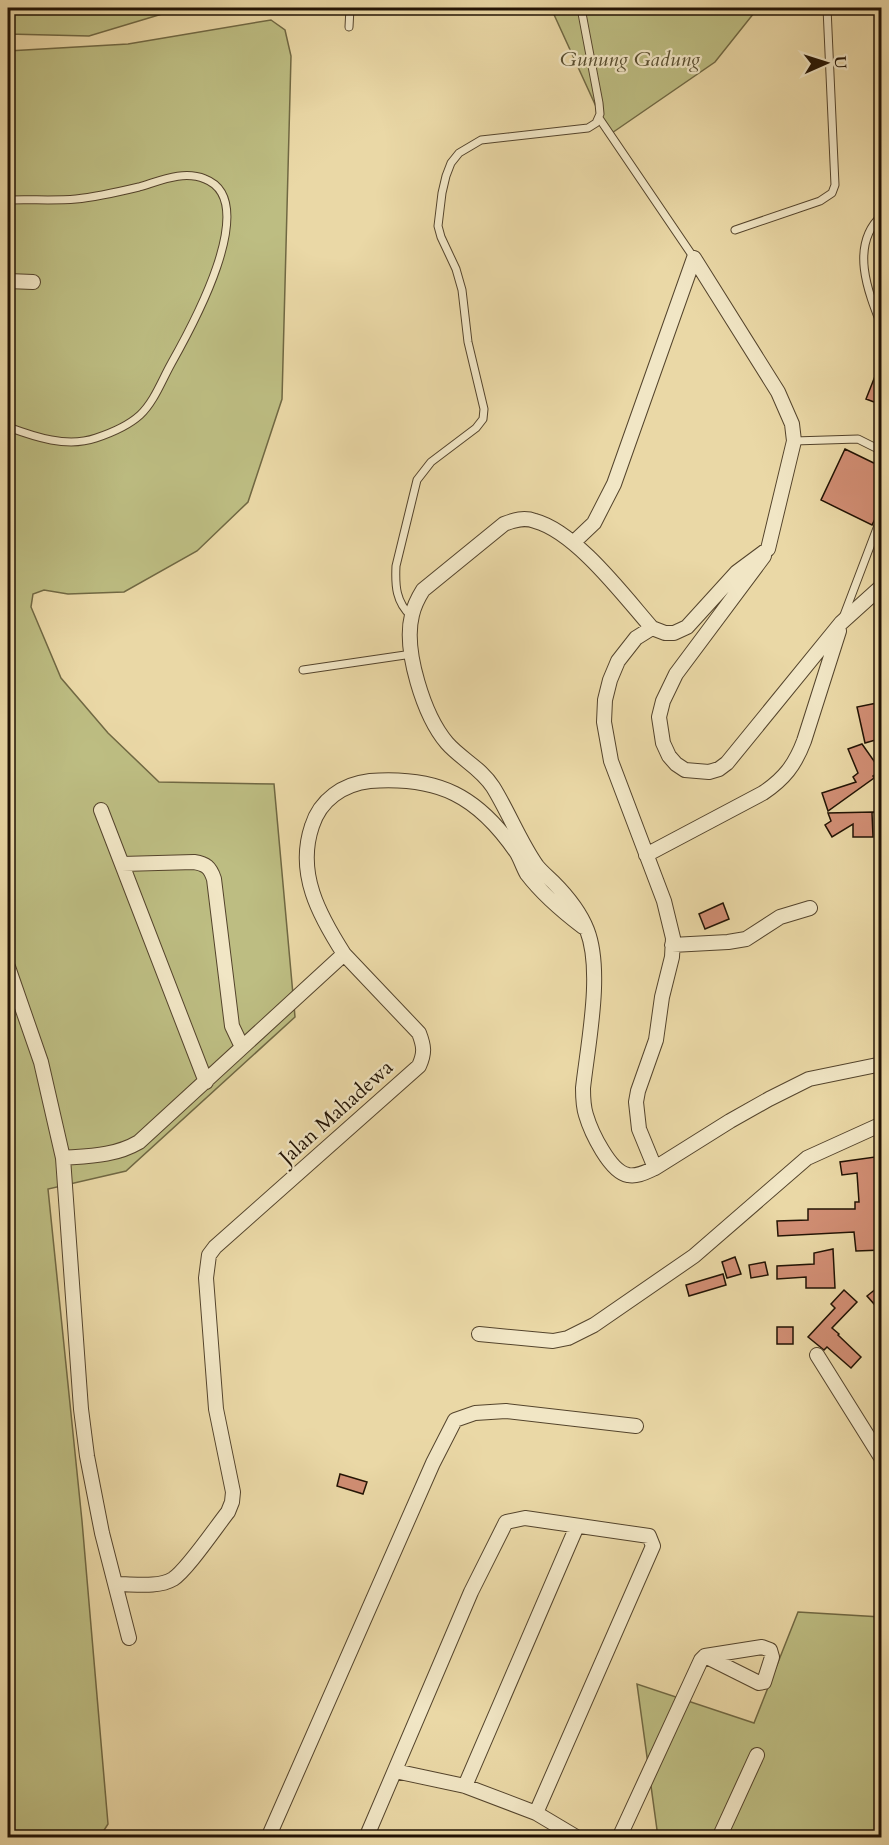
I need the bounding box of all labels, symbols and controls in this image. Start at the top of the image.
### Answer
north arrow [796,33,856,93]
park label: Gunung Gadung [560,45,701,74]
text: U [829,55,851,69]
street label: Jalan Mahadewa [271,1053,400,1173]

